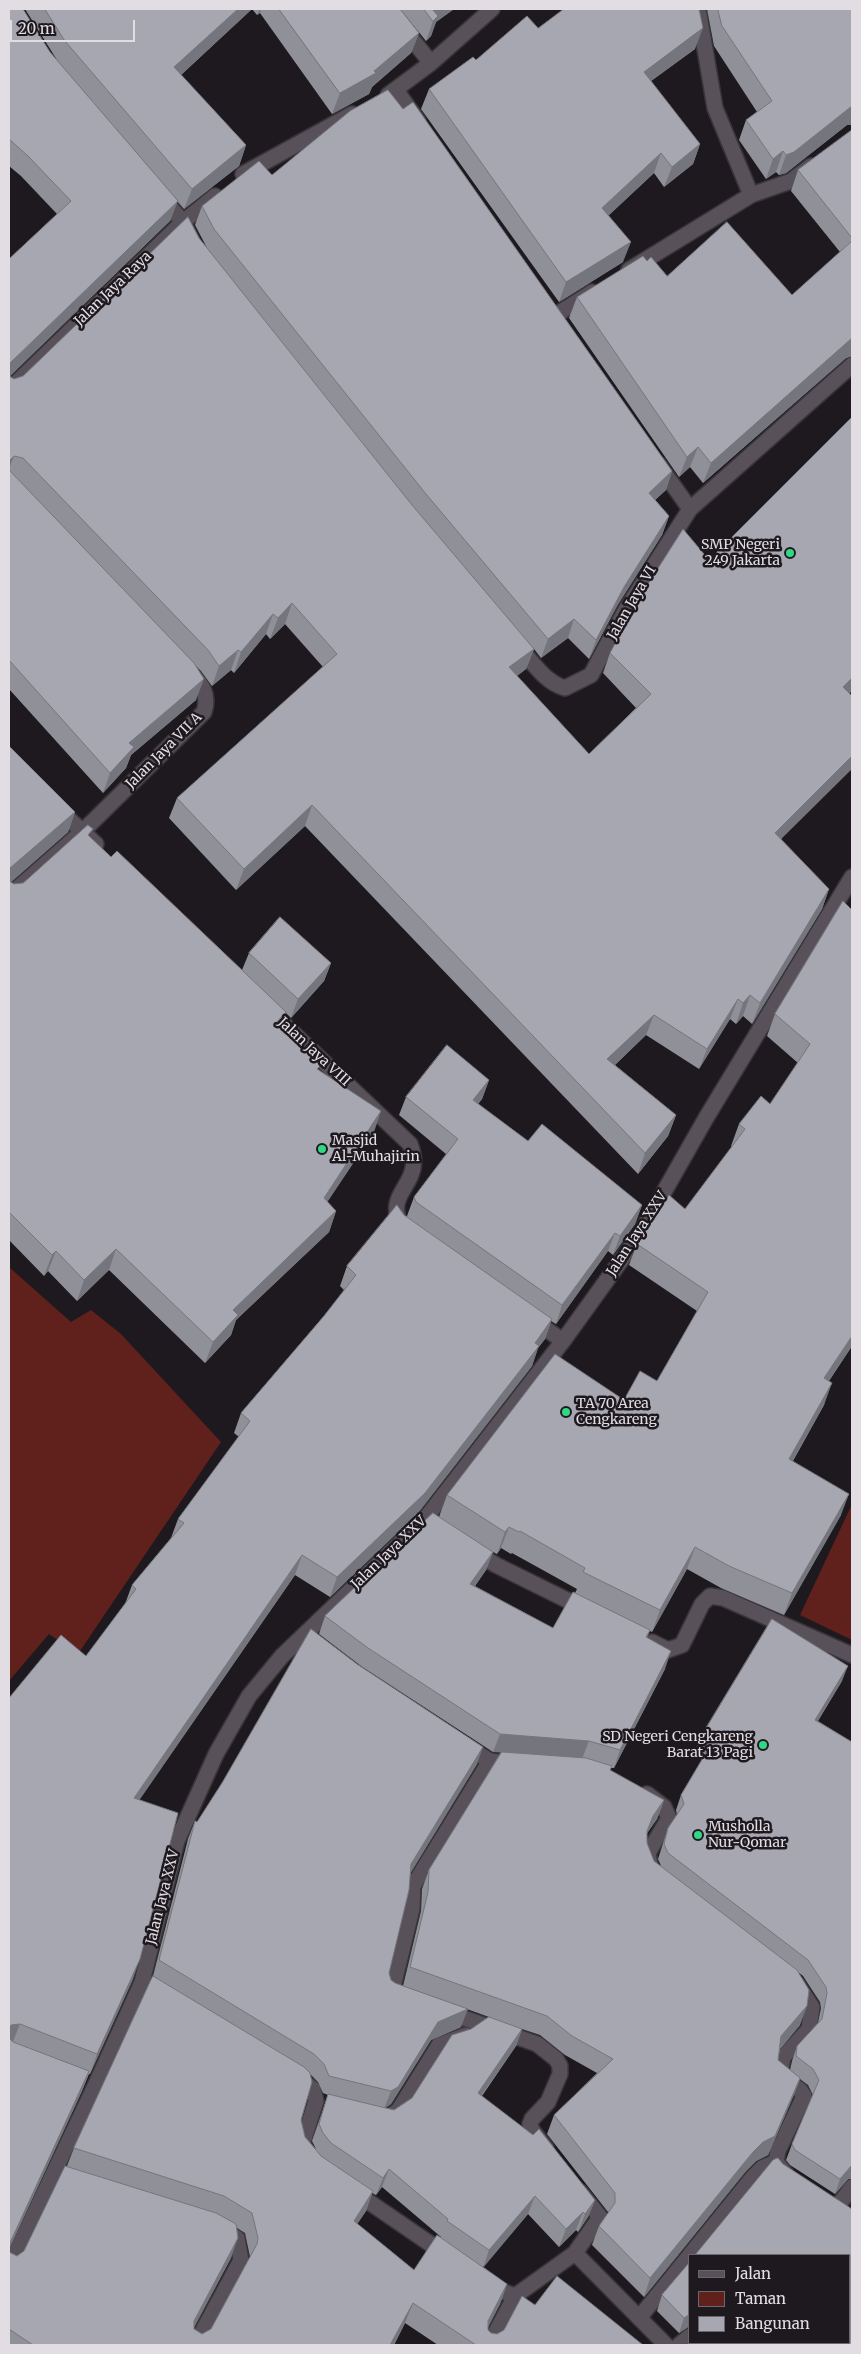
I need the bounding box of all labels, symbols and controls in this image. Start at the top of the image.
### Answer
scale bar [12,10,138,42]
text: 20 m [18,19,55,38]
street label: Jalan Jaya Raya [71,248,155,330]
place label: SMP Negeri 249 Jakarta [701,537,780,570]
marker: SMP Negeri 249 Jakarta [784,547,796,559]
street label: Jalan Jaya VI [604,563,660,643]
street label: Jalan Jaya VII A [122,709,206,793]
street label: Jalan Jaya VIII [274,1014,354,1090]
place label: Masjid Al-Muhajirin [332,1133,420,1166]
marker: Masjid Al-Muhajirin [316,1143,328,1155]
street label: Jalan Jaya XXV [603,1188,671,1280]
place label: TA 70 Area Cengkareng [576,1396,657,1428]
marker: TA 70 Area Cengkareng [560,1406,572,1418]
street label: Jalan Jaya XXV [348,1513,430,1593]
place label: SD Negeri Cengkareng Barat 13 Pagi [602,1729,753,1761]
marker: SD Negeri Cengkareng Barat 13 Pagi [757,1739,769,1751]
place label: Musholla Nur-Qomar [708,1819,786,1851]
marker: Musholla Nur-Qomar [692,1829,704,1841]
street label: Jalan Jaya XXV [143,1847,183,1947]
legend [688,2254,851,2344]
text: Jalan [735,2264,771,2283]
text: Taman [735,2289,786,2308]
text: Bangunan [735,2314,810,2333]

